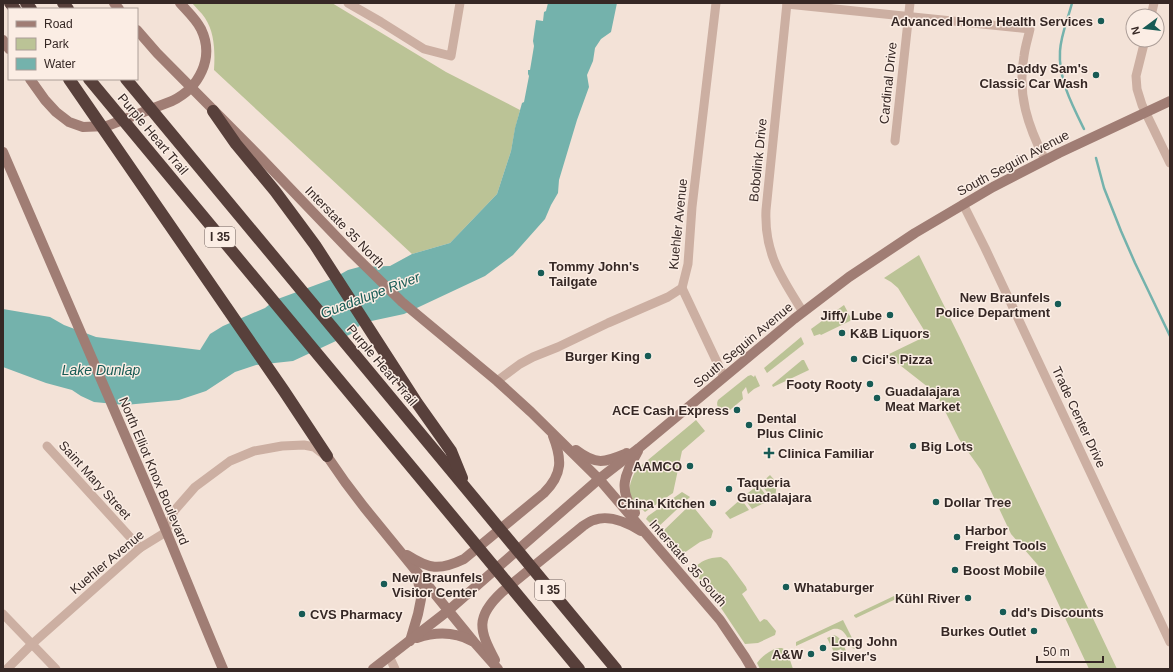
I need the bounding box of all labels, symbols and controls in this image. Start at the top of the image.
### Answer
legend [8,8,138,80]
north arrow [1125,8,1165,48]
place label: Advanced Home Health Services [891,14,1093,29]
marker: Advanced Home Health Services [1096,16,1106,26]
text: Road [44,17,73,31]
text: N [1129,25,1142,36]
text: Park [44,37,70,51]
street label: Cardinal Drive [876,41,900,125]
text: Water [44,57,76,71]
place label: Daddy Sam's Classic Car Wash [979,61,1088,91]
marker: Daddy Sam's Classic Car Wash [1091,70,1101,80]
street label: Purple Heart Trail [115,90,191,178]
street label: Bobolink Drive [746,118,770,202]
street label: South Seguin Avenue [954,127,1072,199]
street label: Kuehler Avenue [666,178,690,270]
street label: Interstate 35 North [302,183,388,271]
road number: I 35 [205,227,235,247]
place label: Tommy John's Tailgate [549,259,639,289]
water label: Guadalupe River [318,268,423,321]
marker: Tommy John's Tailgate [536,268,546,278]
place label: New Braunfels Police Department [936,290,1051,320]
street label: South Seguin Avenue [690,299,796,391]
marker: New Braunfels Police Department [1053,299,1063,309]
place label: Jiffy Lube [821,308,882,323]
marker: Jiffy Lube [885,310,895,320]
street label: Purple Heart Trail [344,321,420,409]
place label: K&B Liquors [850,326,929,341]
marker: K&B Liquors [837,328,847,338]
place label: Burger King [565,349,640,364]
marker: Burger King [643,351,653,361]
place label: Cici's Pizza [862,352,933,367]
marker: Cici's Pizza [849,354,859,364]
water label: Lake Dunlap [62,362,141,378]
street label: Trade Center Drive [1049,364,1109,470]
place label: Footy Rooty [786,377,863,392]
marker: Footy Rooty [865,379,875,389]
place label: Guadalajara Meat Market [885,384,961,414]
marker: Guadalajara Meat Market [872,393,882,403]
street label: North Elliot Knox Boulevard [116,395,192,547]
place label: ACE Cash Express [612,403,729,418]
marker: ACE Cash Express [732,405,742,415]
place label: Dental Plus Clinic [757,411,823,441]
marker: Dental Plus Clinic [744,420,754,430]
street label: Saint Mary Street [56,438,134,523]
place label: Big Lots [921,439,973,454]
marker: Big Lots [908,441,918,451]
place label: Clinica Familiar [778,446,874,461]
marker: Clinica Familiar [763,447,775,459]
place label: AAMCO [633,459,682,474]
marker: AAMCO [685,461,695,471]
place label: Taqueria Guadalajara [737,475,812,505]
marker: Taqueria Guadalajara [724,484,734,494]
place label: Dollar Tree [944,495,1011,510]
place label: China Kitchen [618,496,705,511]
marker: Dollar Tree [931,497,941,507]
marker: China Kitchen [708,498,718,508]
street label: Interstate 35 South [646,517,730,609]
place label: Harbor Freight Tools [965,523,1046,553]
street label: Kuehler Avenue [67,527,147,597]
marker: Harbor Freight Tools [952,532,962,542]
place label: Boost Mobile [963,563,1045,578]
marker: Boost Mobile [950,565,960,575]
place label: New Braunfels Visitor Center [392,570,482,600]
marker: New Braunfels Visitor Center [379,579,389,589]
road number: I 35 [535,580,565,600]
place label: Whataburger [794,580,874,595]
marker: Whataburger [781,582,791,592]
place label: Kühl River [895,591,960,606]
marker: Kühl River [963,593,973,603]
place label: dd's Discounts [1011,605,1104,620]
place label: CVS Pharmacy [310,607,403,622]
marker: dd's Discounts [998,607,1008,617]
marker: CVS Pharmacy [297,609,307,619]
place label: Burkes Outlet [941,624,1027,639]
marker: Burkes Outlet [1029,626,1039,636]
place label: Long John Silver's [831,634,897,664]
scale bar [1037,638,1103,664]
marker: Long John Silver's [818,643,828,653]
text: 50 m [1043,645,1070,659]
place label: A&W [772,647,804,662]
marker: A&W [806,649,816,659]

